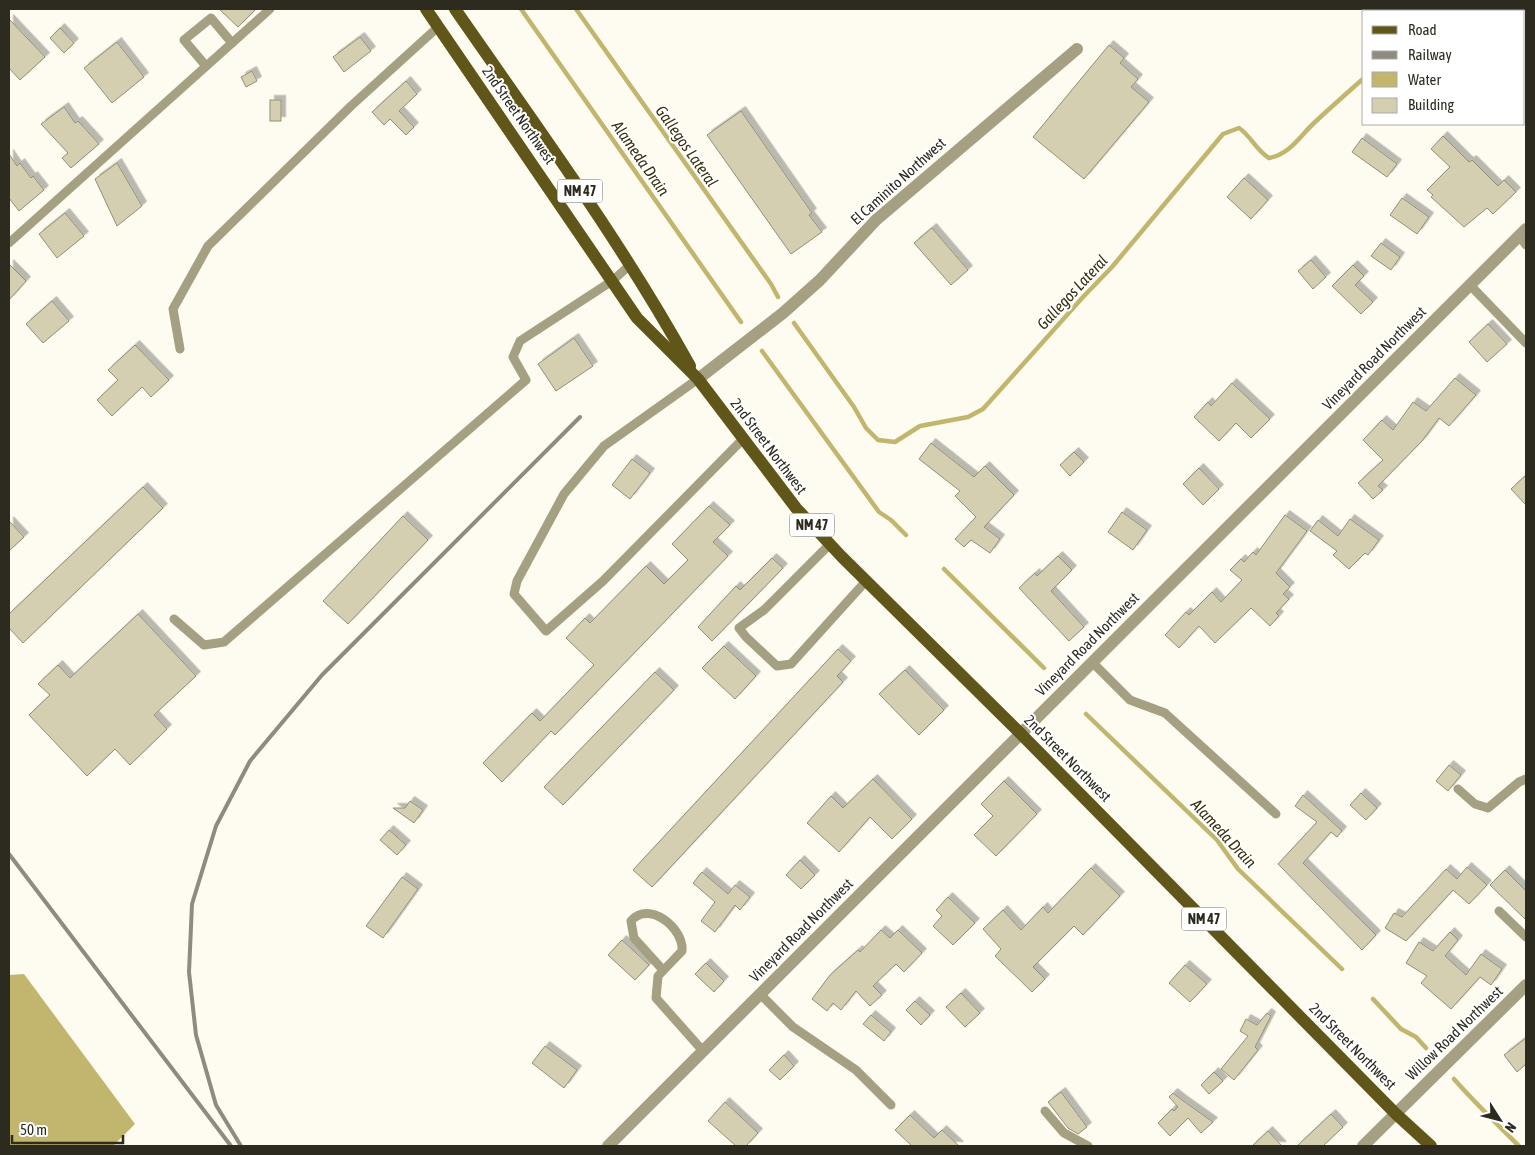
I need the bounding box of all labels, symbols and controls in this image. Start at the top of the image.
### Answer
legend [1362,10,1525,125]
text: Road [1408,21,1437,38]
text: Railway [1408,46,1452,63]
street label: 2nd Street Northwest [479,63,559,167]
text: Water [1408,71,1441,88]
text: Building [1408,96,1454,113]
water label: Gallegos Lateral [652,102,722,191]
water label: Alameda Drain [608,116,673,199]
street label: El Caminito Northwest [847,134,949,228]
road number: NM 47 [558,180,602,202]
water label: Gallegos Lateral [1033,251,1112,334]
street label: Vineyard Road Northwest [1319,303,1429,413]
street label: 2nd Street Northwest [727,395,811,497]
road number: NM 47 [790,514,834,536]
street label: Vineyard Road Northwest [1032,589,1142,699]
street label: 2nd Street Northwest [1021,711,1115,805]
water label: Alameda Drain [1187,794,1260,871]
street label: Vineyard Road Northwest [746,875,856,985]
road number: NM 47 [1182,908,1226,931]
street label: Willow Road Northwest [1402,983,1506,1083]
street label: 2nd Street Northwest [1306,999,1400,1093]
north arrow [1475,1095,1525,1145]
scale bar [12,1112,124,1144]
text: N [1502,1120,1519,1136]
text: 50 m [20,1121,47,1138]

